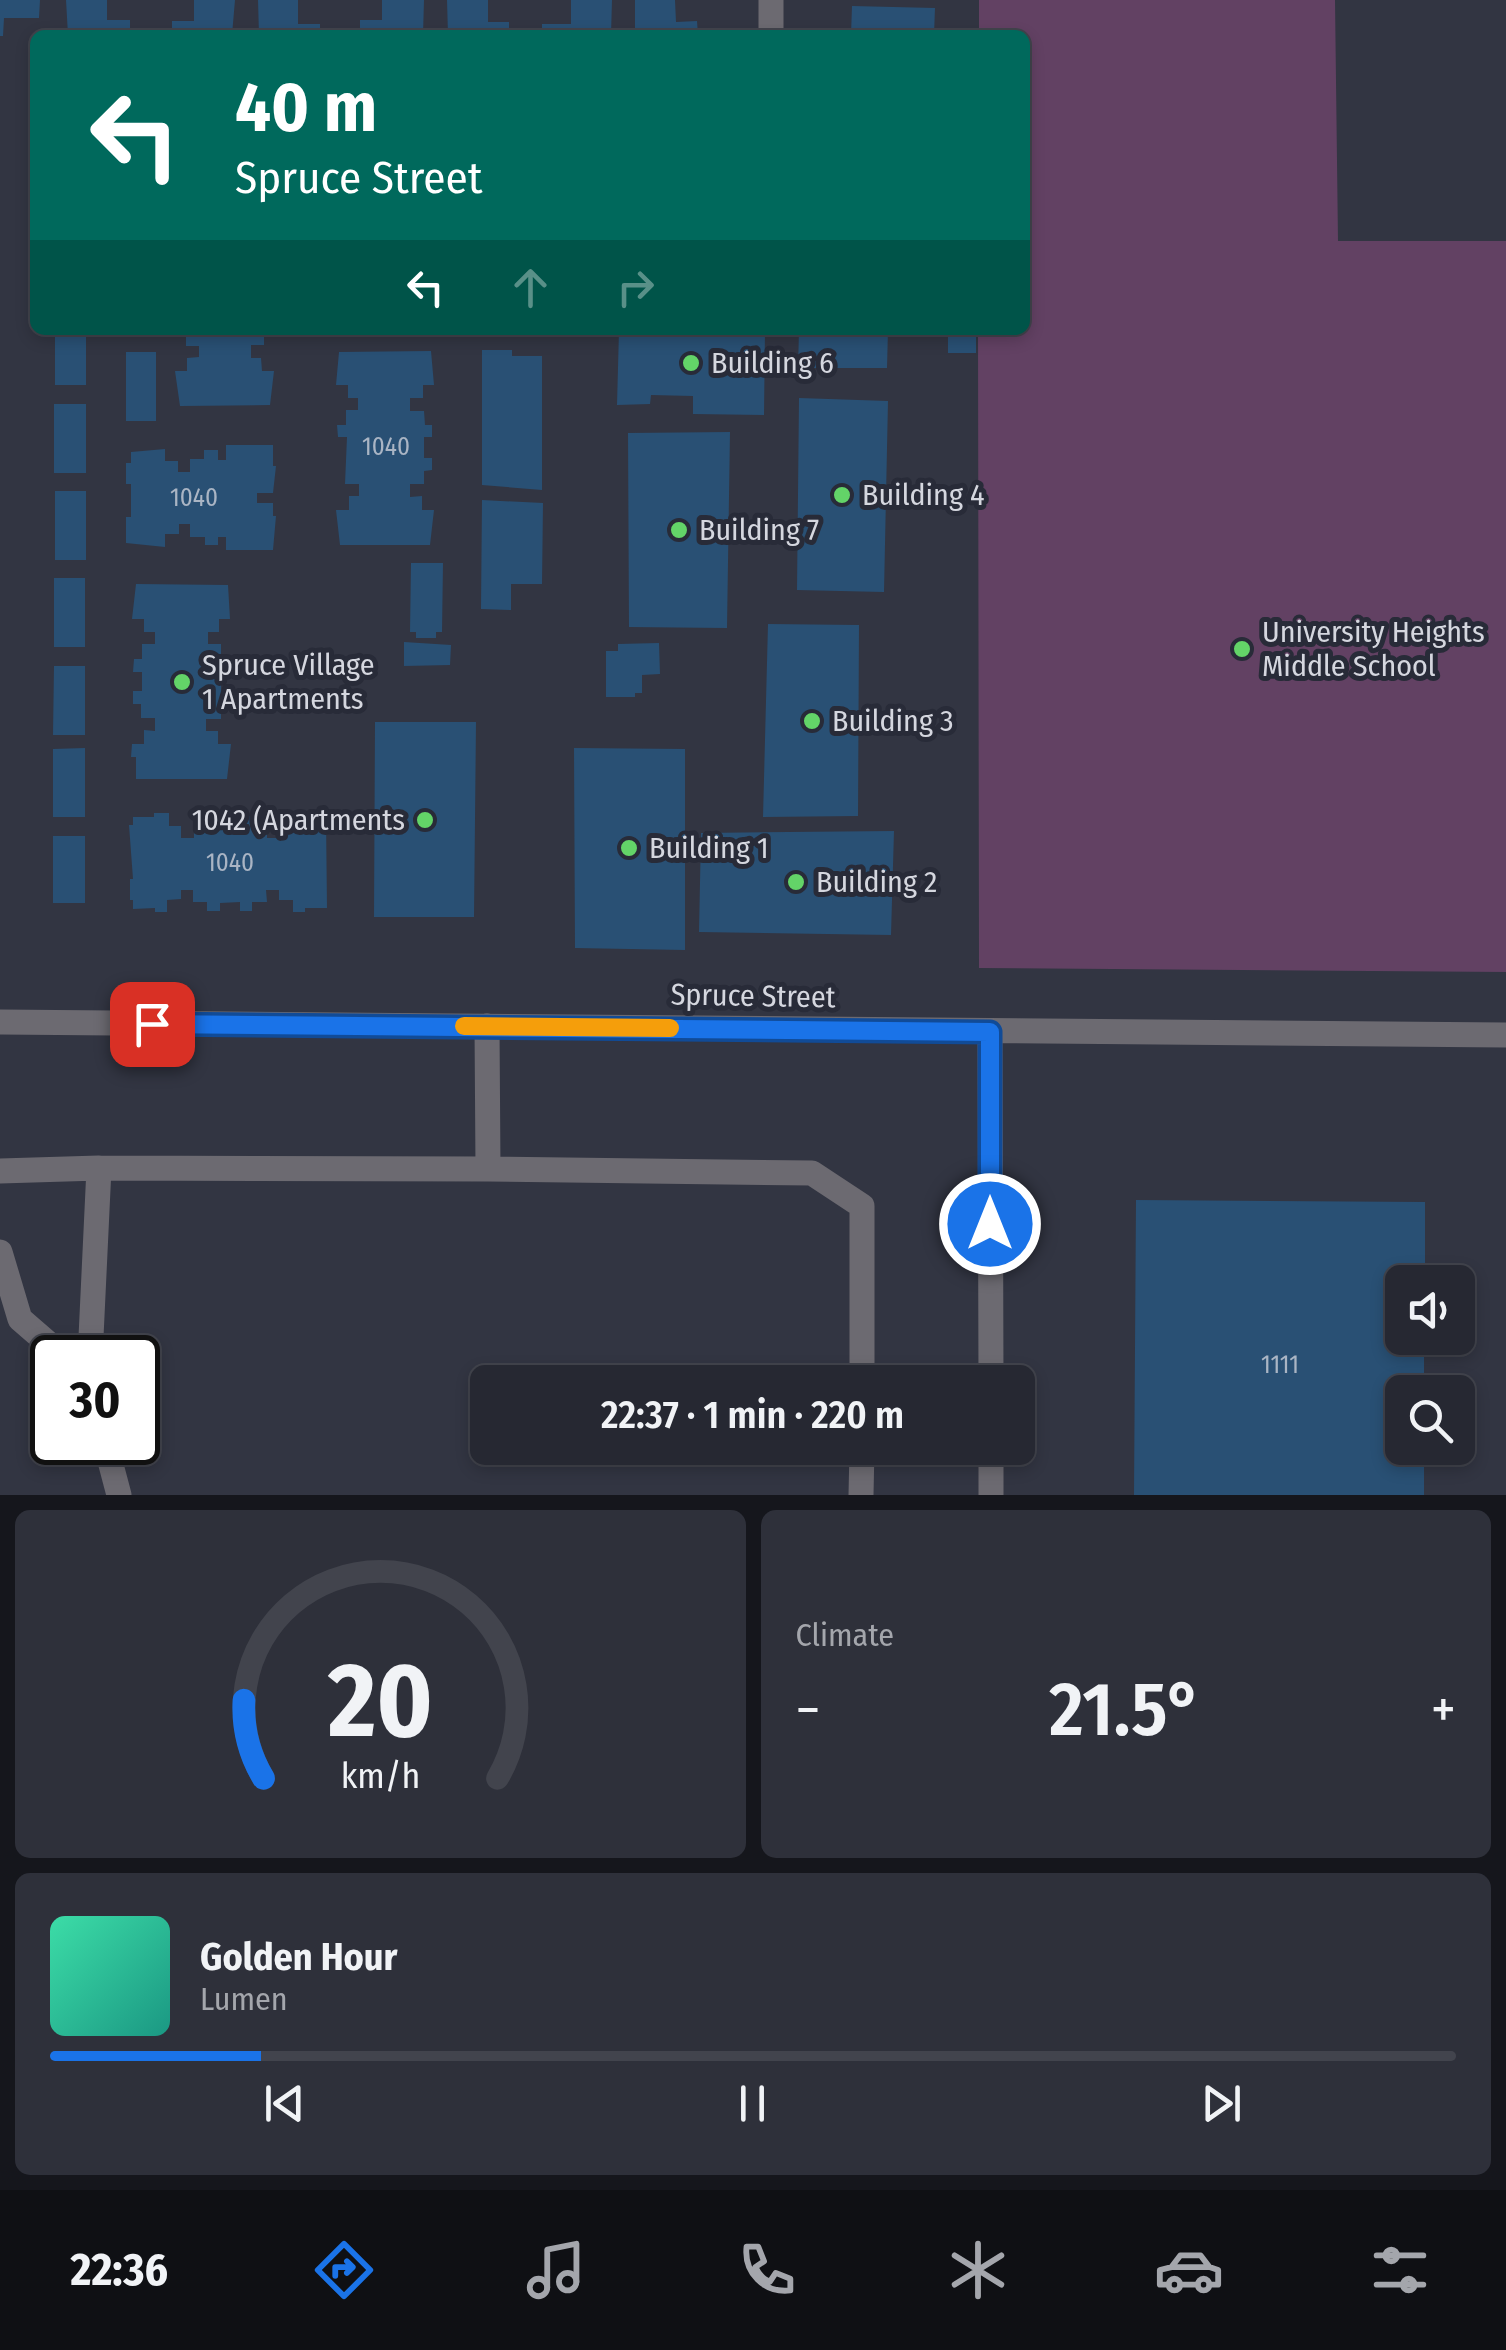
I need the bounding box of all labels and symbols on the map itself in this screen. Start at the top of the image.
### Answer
place label: Building 6 [711,345,834,381]
marker: Building 6 [680,352,702,374]
house number: 1040 [362,432,410,462]
place label: Building 4 [862,477,985,513]
house number: 1040 [170,483,218,513]
marker: Building 4 [831,484,853,506]
place label: Building 7 [699,512,819,548]
marker: Building 7 [668,519,690,541]
place label: University Heights Middle School [1262,614,1485,684]
marker: University Heights Middle School [1231,638,1253,660]
place label: Spruce Village 1 Apartments [202,647,375,717]
marker: Spruce Village 1 Apartments [171,671,193,693]
place label: Building 3 [832,703,954,739]
marker: Building 3 [801,710,823,732]
place label: 1042 (Apartments [192,802,405,838]
marker: 1042 (Apartments [414,809,436,831]
place label: Building 1 [649,830,769,866]
marker: Building 1 [618,837,640,859]
house number: 1040 [206,848,254,878]
place label: Building 2 [816,864,937,900]
marker: Building 2 [785,871,807,893]
street label: Spruce Street [670,977,836,1015]
pin [110,982,195,1067]
position arrow [938,1172,1042,1276]
speed limit sign: 30 [30,1335,160,1465]
house number: 1111 [1261,1350,1299,1380]

